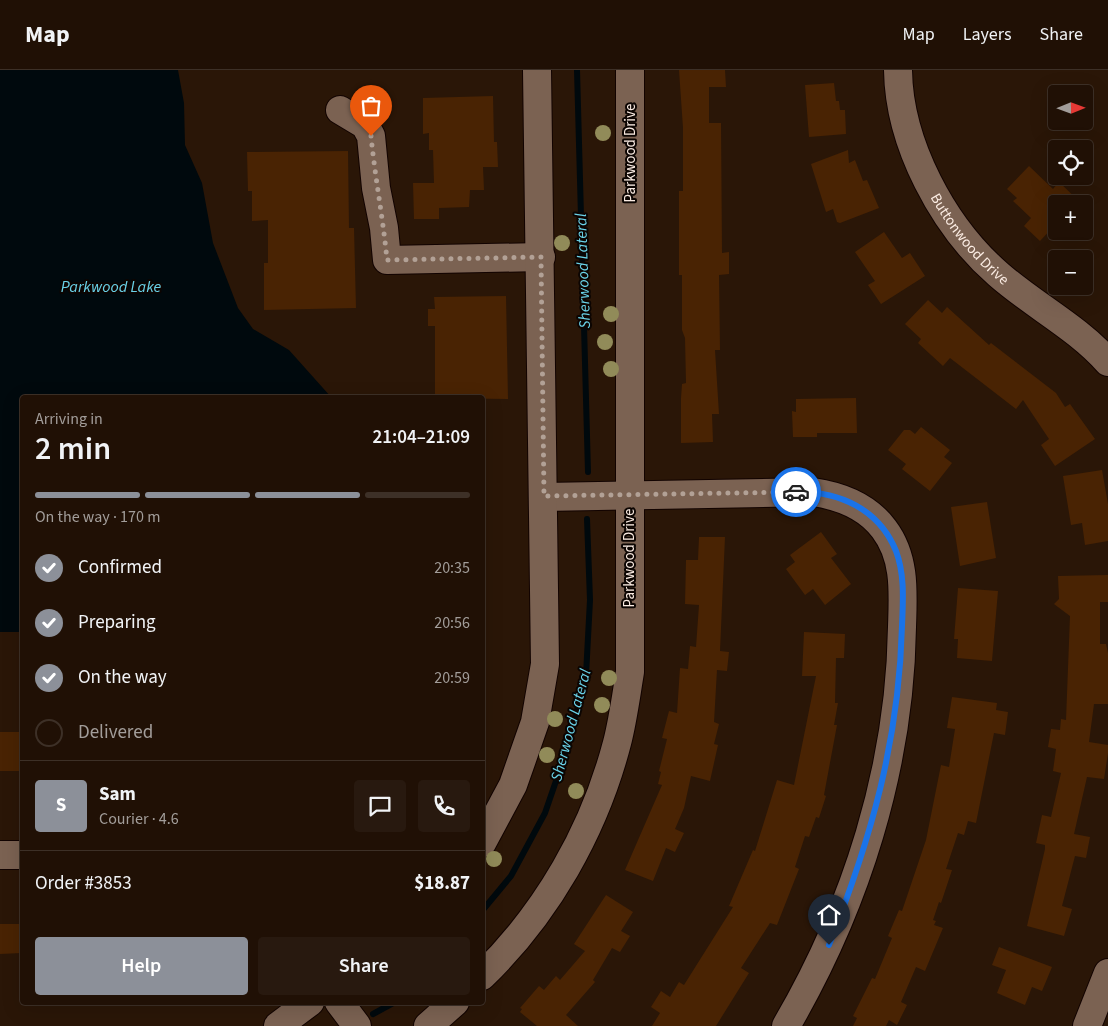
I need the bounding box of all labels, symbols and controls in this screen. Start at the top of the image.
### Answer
text: Map [25,17,70,52]
text: Map [903,22,935,47]
text: Layers [963,22,1012,47]
text: Share [1040,22,1083,47]
pin [350,85,392,136]
north arrow [1048,85,1092,130]
map controls [1048,85,1093,295]
icon: bag [357,92,385,120]
street label: Parkwood Drive [620,104,641,202]
button: locate [1048,140,1093,185]
street label: Buttonwood Drive [925,190,1013,290]
button: + [1048,195,1093,240]
water label: Sherwood Lateral [570,213,596,329]
button: − [1048,250,1093,295]
water label: Parkwood Lake [61,276,162,298]
text: Arriving in [35,408,103,430]
text: 21:04–21:09 [372,424,470,451]
text: 2 min [35,426,111,472]
courier [771,467,821,517]
icon: car [782,478,810,506]
text: On the way · 170 m [35,506,160,528]
street label: Parkwood Drive [619,509,640,607]
icon: check [35,554,63,582]
text: Confirmed [78,554,162,581]
text: 20:35 [434,557,470,579]
icon: check [35,609,63,637]
text: Preparing [78,609,156,636]
text: 20:56 [434,612,470,634]
icon: check [35,664,63,692]
text: On the way [78,664,167,691]
text: 20:59 [434,667,470,689]
water label: Sherwood Lateral [545,667,597,784]
text: Delivered [78,719,153,746]
button: chat [354,780,406,832]
button: phone [418,780,470,832]
text: Sam [99,781,136,808]
text: S [56,792,66,819]
text: Courier · 4.6 [99,808,179,830]
text: Order #3853 [35,870,132,897]
text: $18.87 [414,870,470,897]
pin [808,894,850,945]
icon: home [815,901,843,929]
button: Help [35,937,248,995]
button: Share [258,937,470,995]

